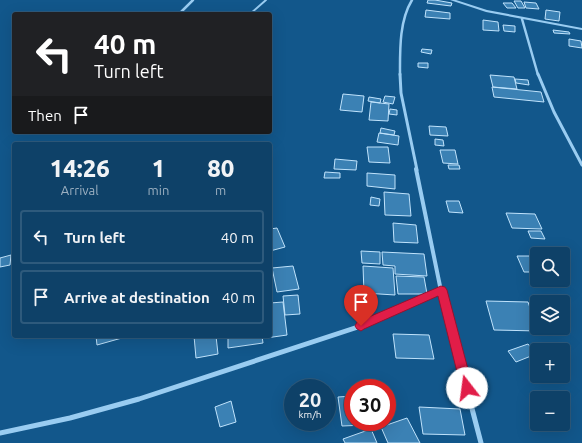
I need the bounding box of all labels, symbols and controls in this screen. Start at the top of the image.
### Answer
icon: left [28,28,80,80]
text: 40 m [94,28,156,59]
text: Turn left [94,61,164,81]
icon: arrive [70,104,92,126]
text: Then [28,107,62,124]
text: 14:26 [50,155,110,182]
text: 1 [152,155,165,182]
text: 80 [207,155,234,182]
text: Arrival [61,183,99,197]
text: min [148,183,169,197]
text: m [215,183,226,197]
icon: left [30,226,52,248]
text: Turn left [64,229,125,246]
text: 40 m [221,229,254,246]
map controls [530,247,570,431]
button: search [530,247,570,287]
pin [344,285,378,326]
icon: arrive [30,286,52,308]
text: Arrive at destination [64,289,210,306]
text: 40 m [222,289,255,306]
icon: arrive [350,291,372,313]
button: layers [530,295,570,335]
button: + [530,343,570,383]
position arrow [446,367,488,409]
speed limit sign: 30 [344,379,396,431]
text: 20 [299,388,321,411]
button: − [530,391,570,431]
text: km/h [298,409,322,420]

